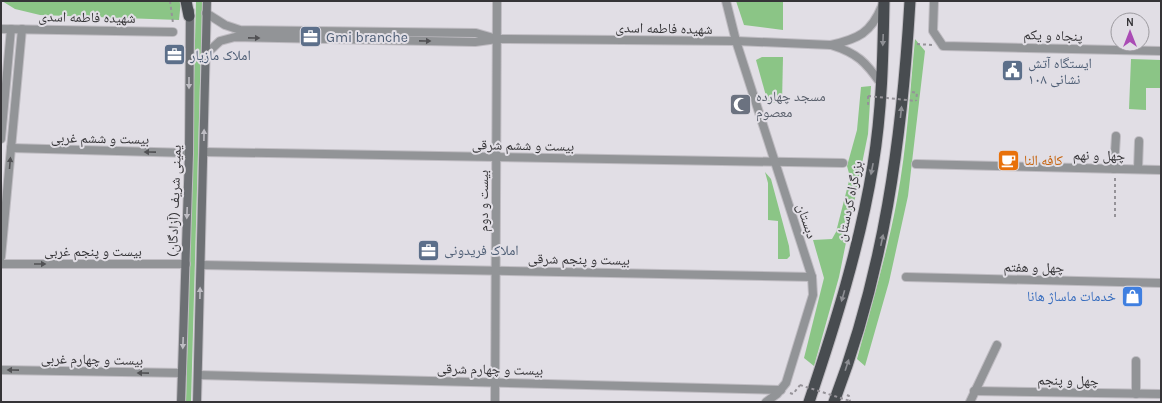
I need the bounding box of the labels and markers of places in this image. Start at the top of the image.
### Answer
office icon: Gmi branche [297,24,323,50]
place label: Gmi branche [326,29,408,46]
office icon: املاک مازیار [161,42,187,68]
place label: املاک مازیار [189,47,251,64]
place label: ایستگاه آتش نشانی ۱۰۸ [1028,55,1092,88]
public building icon: ایستگاه آتش نشانی ۱۰۸ [999,58,1025,84]
place label: مسجد چهارده معصوم [756,88,826,122]
mosque icon: مسجد چهارده معصوم [727,91,753,117]
cafe icon: کافه النا [996,147,1022,173]
place label: کافه النا [1024,152,1063,169]
office icon: املاک فریدونی [415,237,441,263]
place label: املاک فریدونی [444,242,519,259]
shop icon: خدمات ماساژ هانا [1119,283,1145,309]
place label: خدمات ماساژ هانا [1027,288,1116,305]

